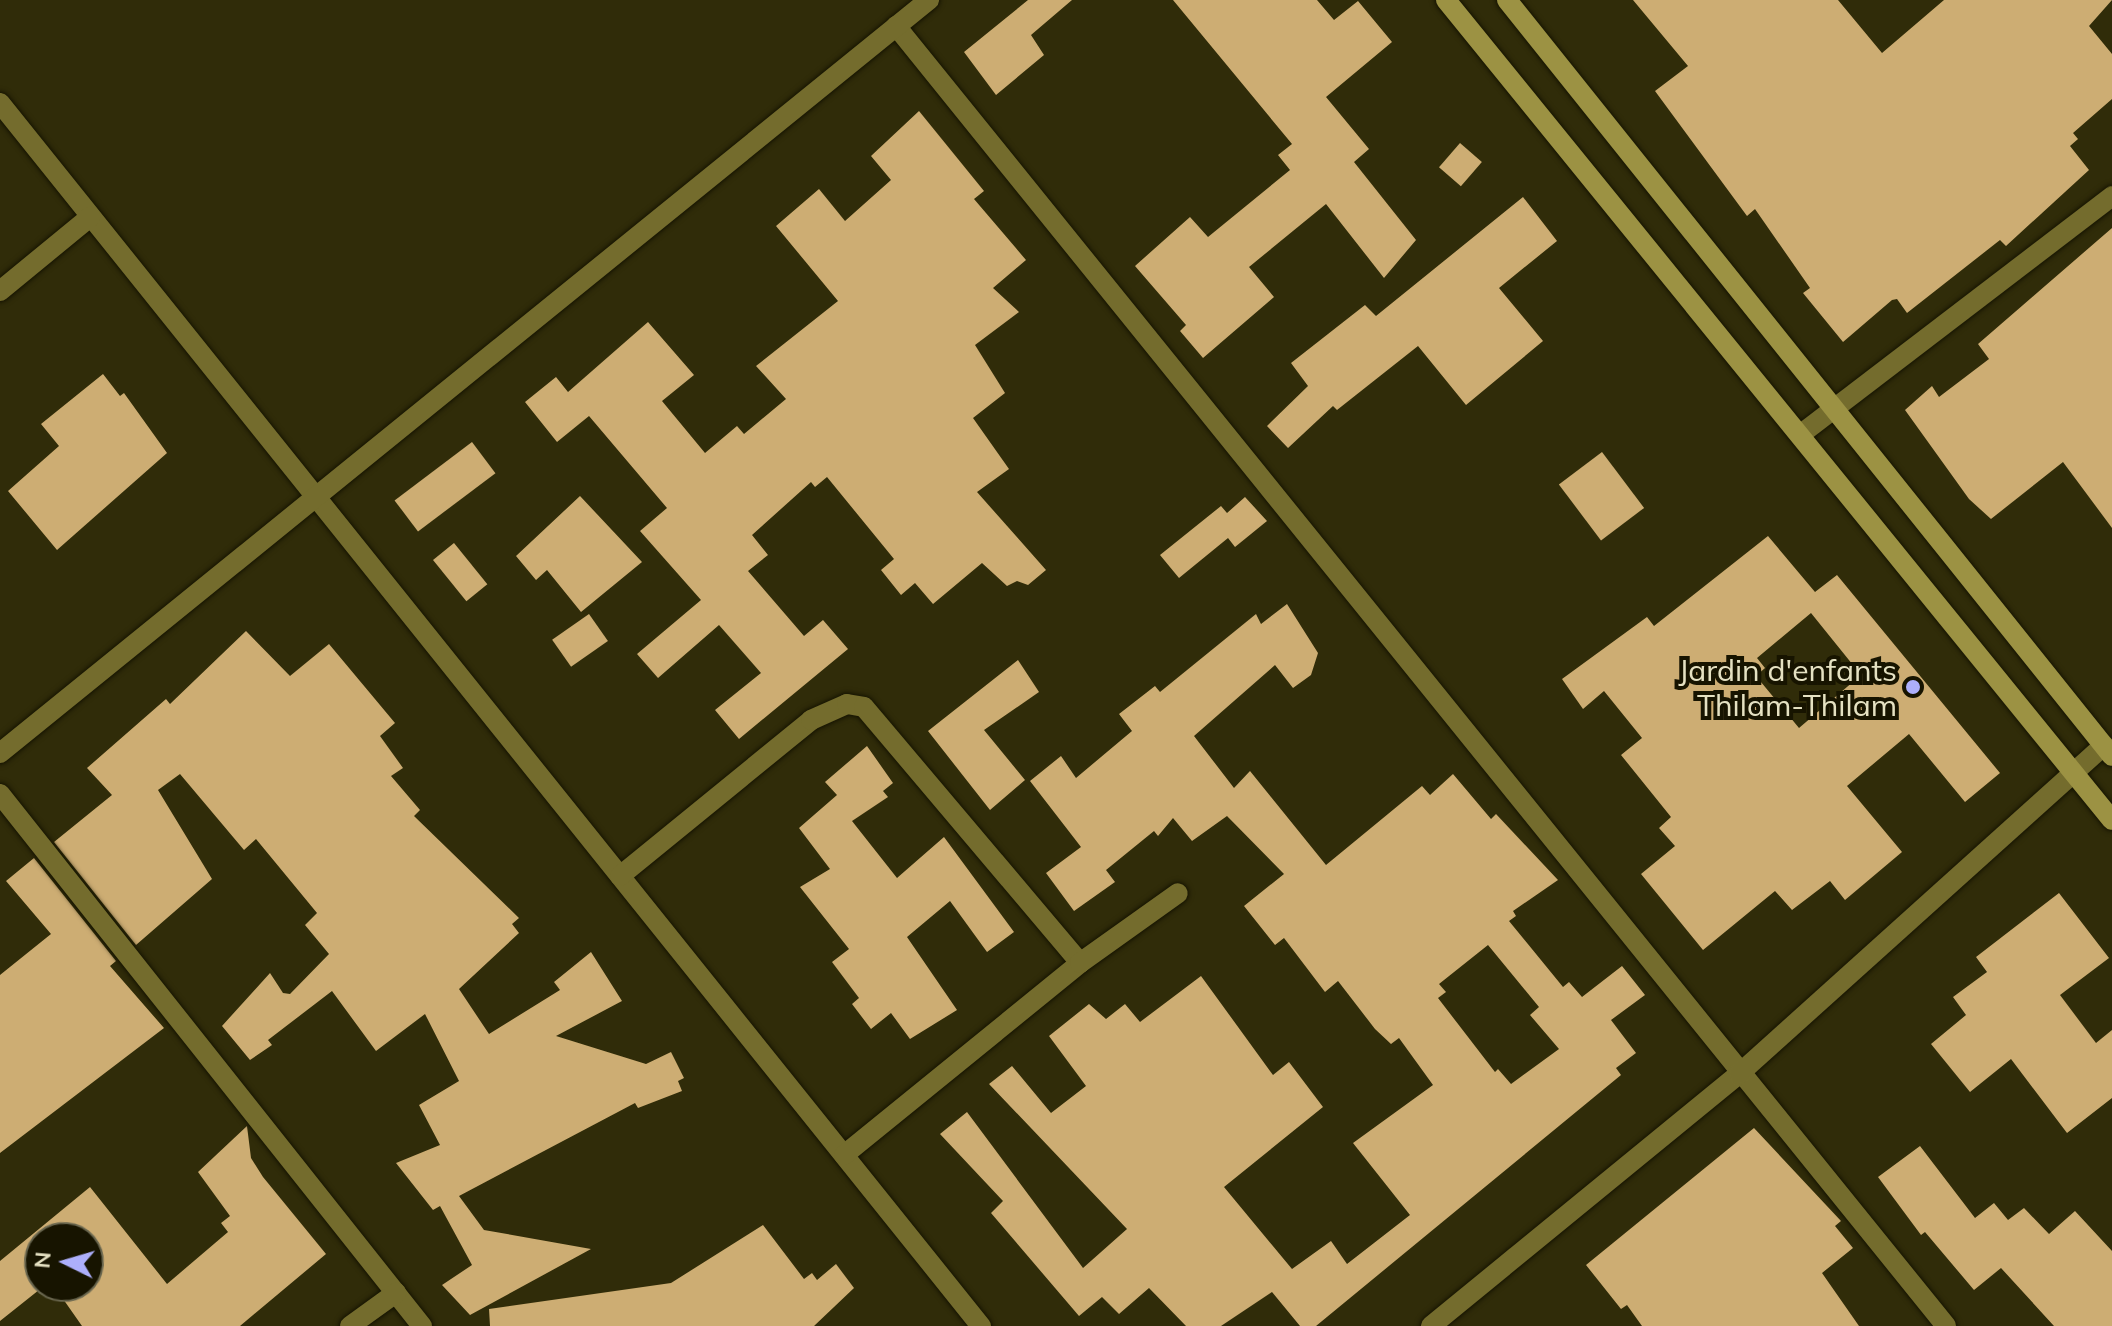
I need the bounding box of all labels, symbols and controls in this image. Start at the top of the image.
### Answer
place label: Jardin d'enfants Thilam-Thilam [1678,652,1897,722]
marker: Jardin d'enfants Thilam-Thilam [1904,678,1922,696]
north arrow [24,1222,104,1302]
text: N [27,1251,57,1270]

